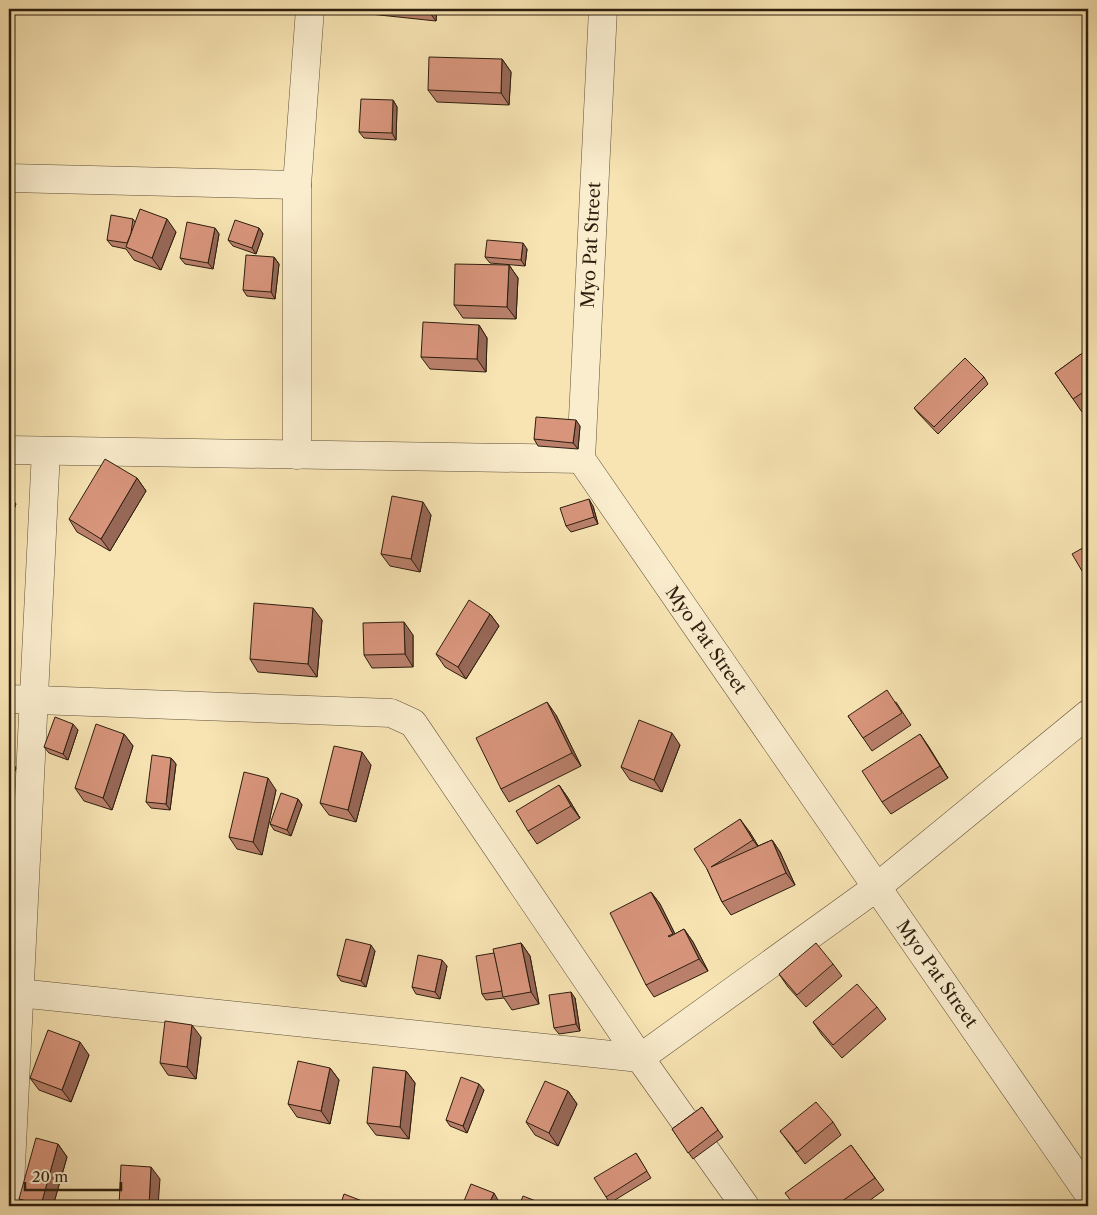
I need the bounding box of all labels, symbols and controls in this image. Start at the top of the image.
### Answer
street label: Myo Pat Street [577,181,605,309]
street label: Myo Pat Street [661,582,752,699]
street label: Myo Pat Street [892,916,983,1033]
scale bar [25,1160,121,1192]
text: 20 m [32,1167,68,1186]

